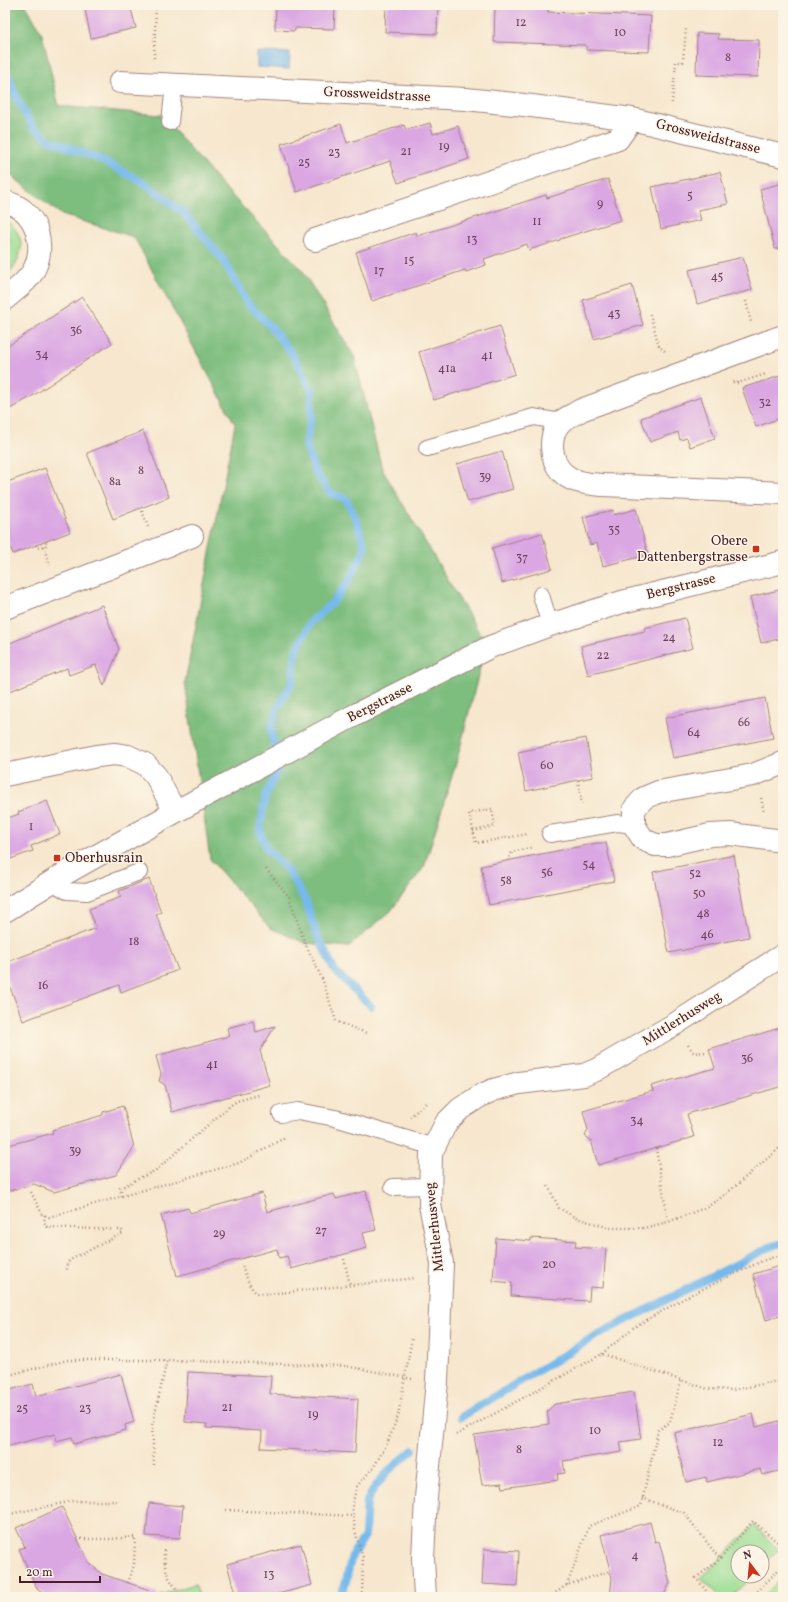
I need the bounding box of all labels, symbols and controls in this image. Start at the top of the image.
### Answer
house number: 12 [515,15,527,31]
house number: 10 [614,25,626,41]
house number: 8 [725,50,731,66]
street label: Grossweidstrasse [323,83,431,107]
street label: Grossweidstrasse [654,115,763,159]
house number: 19 [439,139,449,155]
house number: 21 [400,144,412,160]
house number: 23 [328,145,340,161]
house number: 25 [298,155,310,171]
house number: 5 [687,188,693,204]
house number: 9 [597,196,603,212]
house number: 11 [532,214,542,230]
house number: 13 [467,232,477,248]
house number: 15 [404,253,414,269]
house number: 17 [374,263,384,279]
house number: 45 [711,269,724,285]
house number: 43 [608,306,620,322]
house number: 36 [70,323,82,339]
house number: 34 [35,347,49,363]
house number: 41 [481,348,493,364]
house number: 41a [438,361,456,377]
house number: 32 [759,395,771,411]
house number: 8 [138,463,144,479]
house number: 39 [479,469,491,485]
house number: 8a [109,474,121,490]
house number: 35 [608,522,620,538]
place label: Obere Dattenbergstrasse [637,532,748,567]
marker: Obere Dattenbergstrasse [751,544,761,554]
house number: 37 [516,550,528,566]
street label: Bergstrasse [644,569,718,605]
house number: 24 [662,630,676,646]
house number: 22 [597,648,609,664]
street label: Bergstrasse [344,678,416,728]
house number: 66 [738,715,750,731]
house number: 64 [688,725,700,741]
house number: 60 [540,758,554,774]
house number: 1 [29,819,33,835]
place label: Oberhusrain [65,849,143,868]
marker: Oberhusrain [52,853,62,863]
house number: 54 [583,857,595,873]
house number: 56 [541,865,553,881]
house number: 52 [689,866,701,882]
house number: 58 [500,873,512,889]
house number: 50 [693,886,705,902]
house number: 48 [696,906,710,922]
house number: 46 [700,927,714,943]
house number: 18 [129,934,139,950]
house number: 16 [38,978,48,994]
street label: Mittlerhusweg [639,987,725,1051]
house number: 36 [741,1051,753,1067]
house number: 41 [206,1057,218,1073]
house number: 34 [630,1113,644,1129]
house number: 39 [69,1143,81,1159]
street label: Mittlerhusweg [421,1181,449,1273]
house number: 27 [315,1223,327,1239]
house number: 29 [213,1226,225,1242]
house number: 20 [542,1257,556,1273]
house number: 21 [221,1400,233,1416]
house number: 25 [16,1401,28,1417]
house number: 23 [79,1401,91,1417]
house number: 19 [308,1407,318,1423]
house number: 10 [589,1423,601,1439]
house number: 12 [712,1435,724,1451]
house number: 8 [516,1442,522,1458]
north arrow [730,1544,770,1584]
house number: 4 [631,1548,639,1564]
text: N [742,1548,754,1564]
scale bar [20,1558,100,1584]
text: 20 m [26,1565,53,1581]
house number: 13 [264,1567,274,1583]

